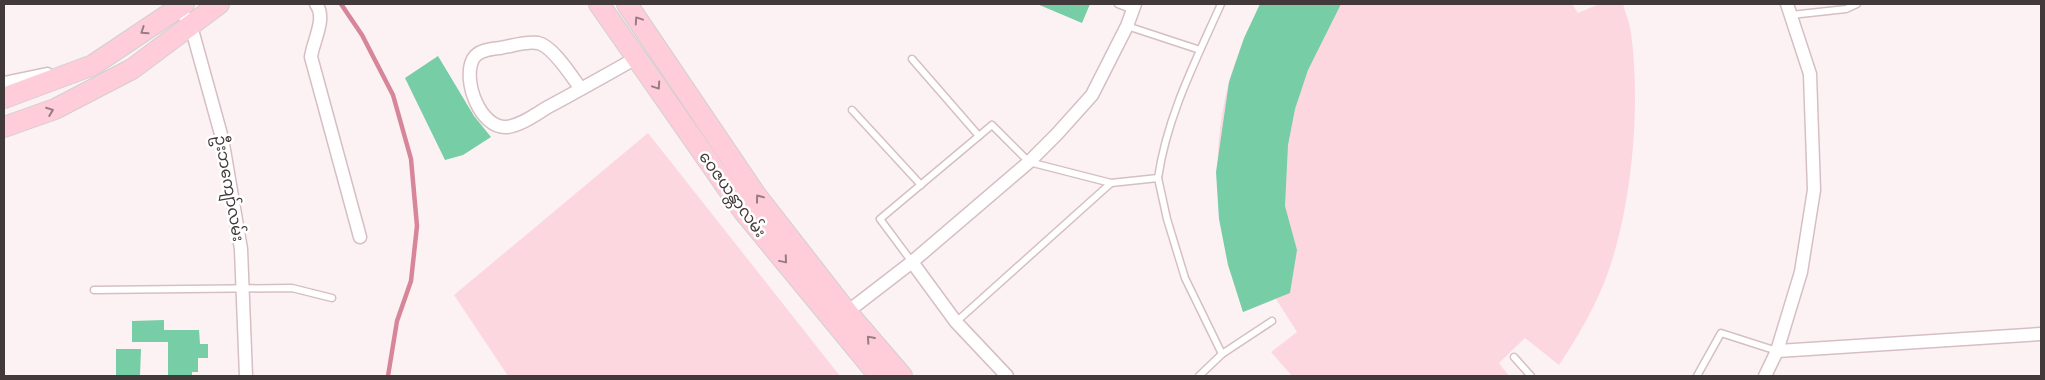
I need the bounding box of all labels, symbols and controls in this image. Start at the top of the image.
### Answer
one-way arrow [635,16,644,26]
one-way arrow [140,25,150,34]
one-way arrow [651,81,661,90]
one-way arrow [45,107,53,117]
street label: ဦးဘကျော်လမ်း [207,133,250,243]
street label: ဝေဇယန္တာလမ်း [692,147,772,243]
one-way arrow [756,195,764,204]
one-way arrow [778,255,787,264]
one-way arrow [867,336,876,345]

